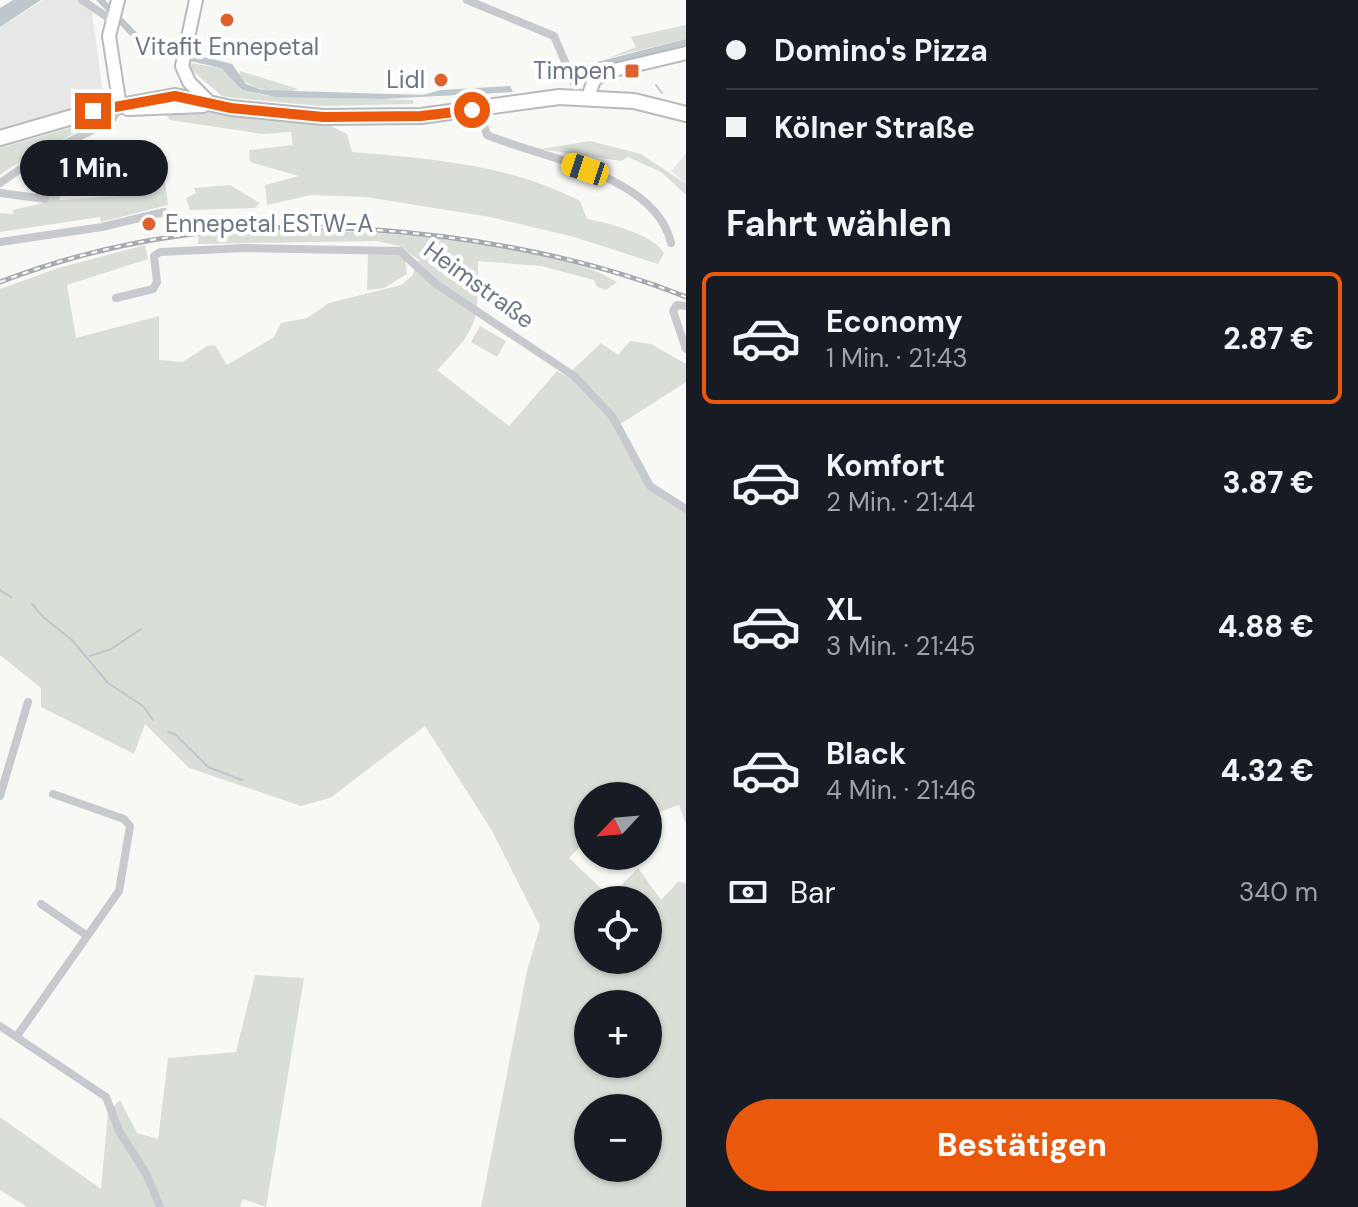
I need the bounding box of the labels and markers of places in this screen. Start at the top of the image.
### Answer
marker: Vitafit Ennepetal [218,11,236,29]
place label: Vitafit Ennepetal [135,31,319,62]
place label: Timpen [533,55,616,86]
marker: Timpen [623,62,641,80]
place label: Lidl [386,64,425,95]
marker: Lidl [432,71,450,89]
place label: Ennepetal ESTW-A [165,208,373,239]
marker: Ennepetal ESTW-A [140,215,158,233]

